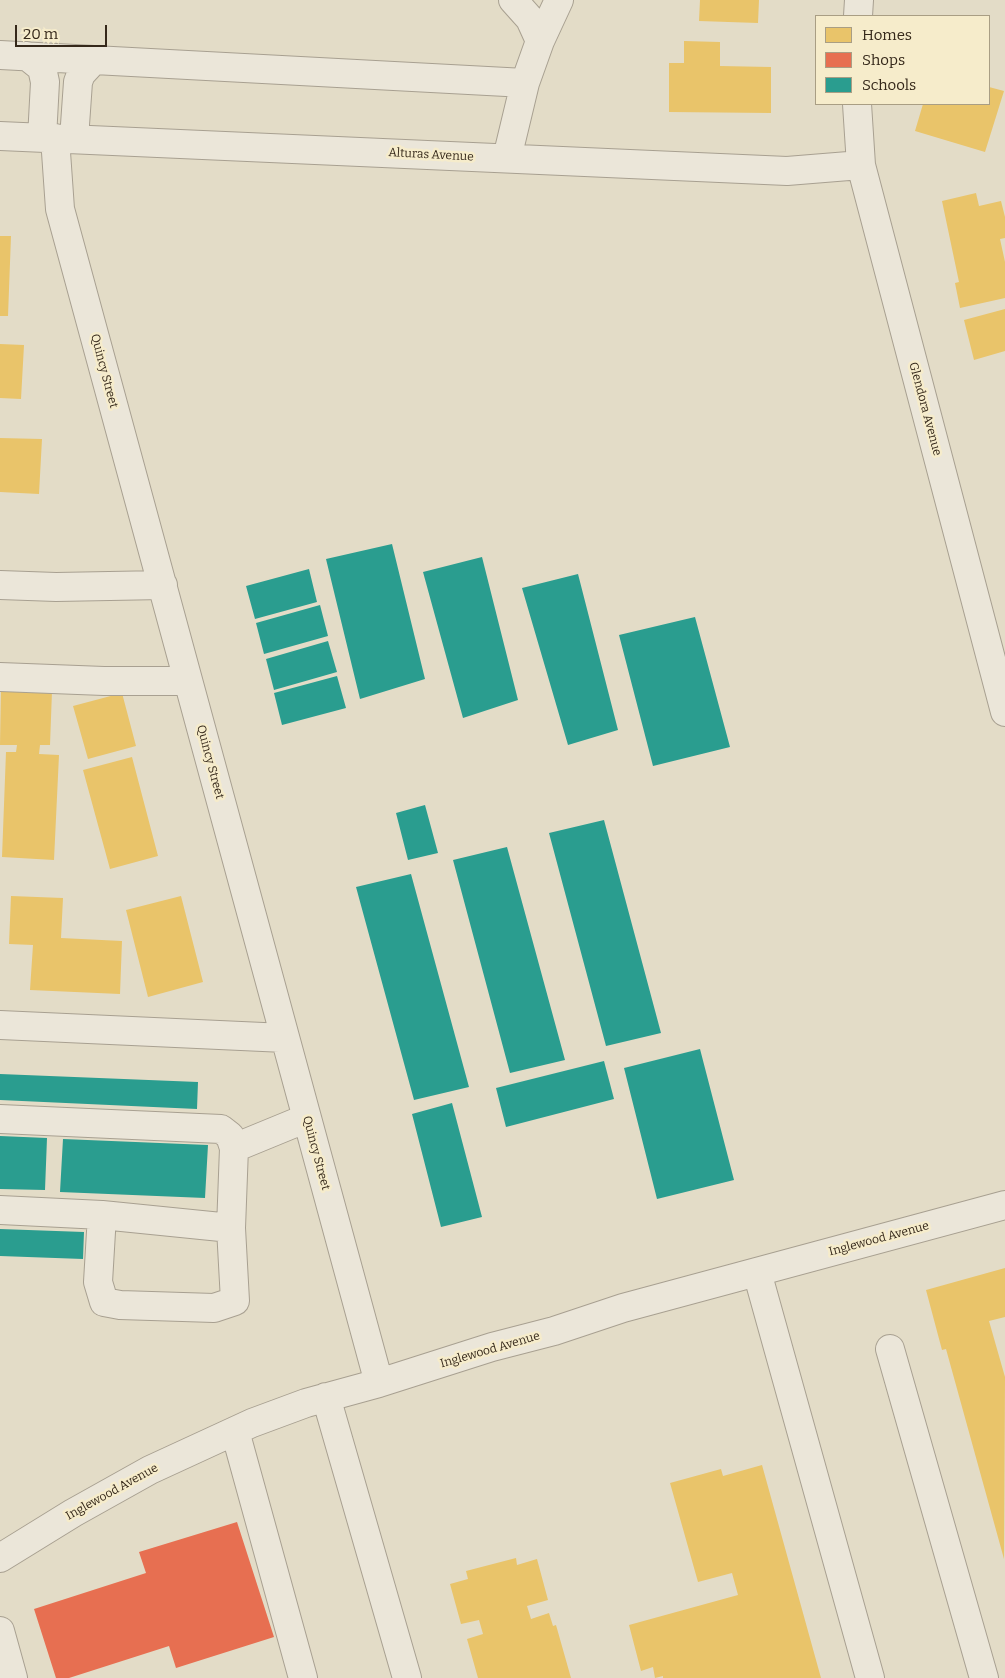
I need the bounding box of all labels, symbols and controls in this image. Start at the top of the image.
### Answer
scale bar [18,15,110,47]
legend [815,15,990,105]
text: 20 m [23,25,58,43]
text: Homes [862,26,912,44]
text: Shops [862,51,905,69]
text: Schools [862,76,916,94]
street label: Alturas Avenue [388,146,474,164]
street label: Quincy Street [87,332,121,410]
street label: Glendora Avenue [906,361,944,457]
street label: Quincy Street [193,723,227,801]
street label: Quincy Street [299,1114,333,1192]
street label: Inglewood Avenue [827,1219,931,1259]
street label: Inglewood Avenue [438,1329,542,1371]
street label: Inglewood Avenue [63,1461,161,1523]

